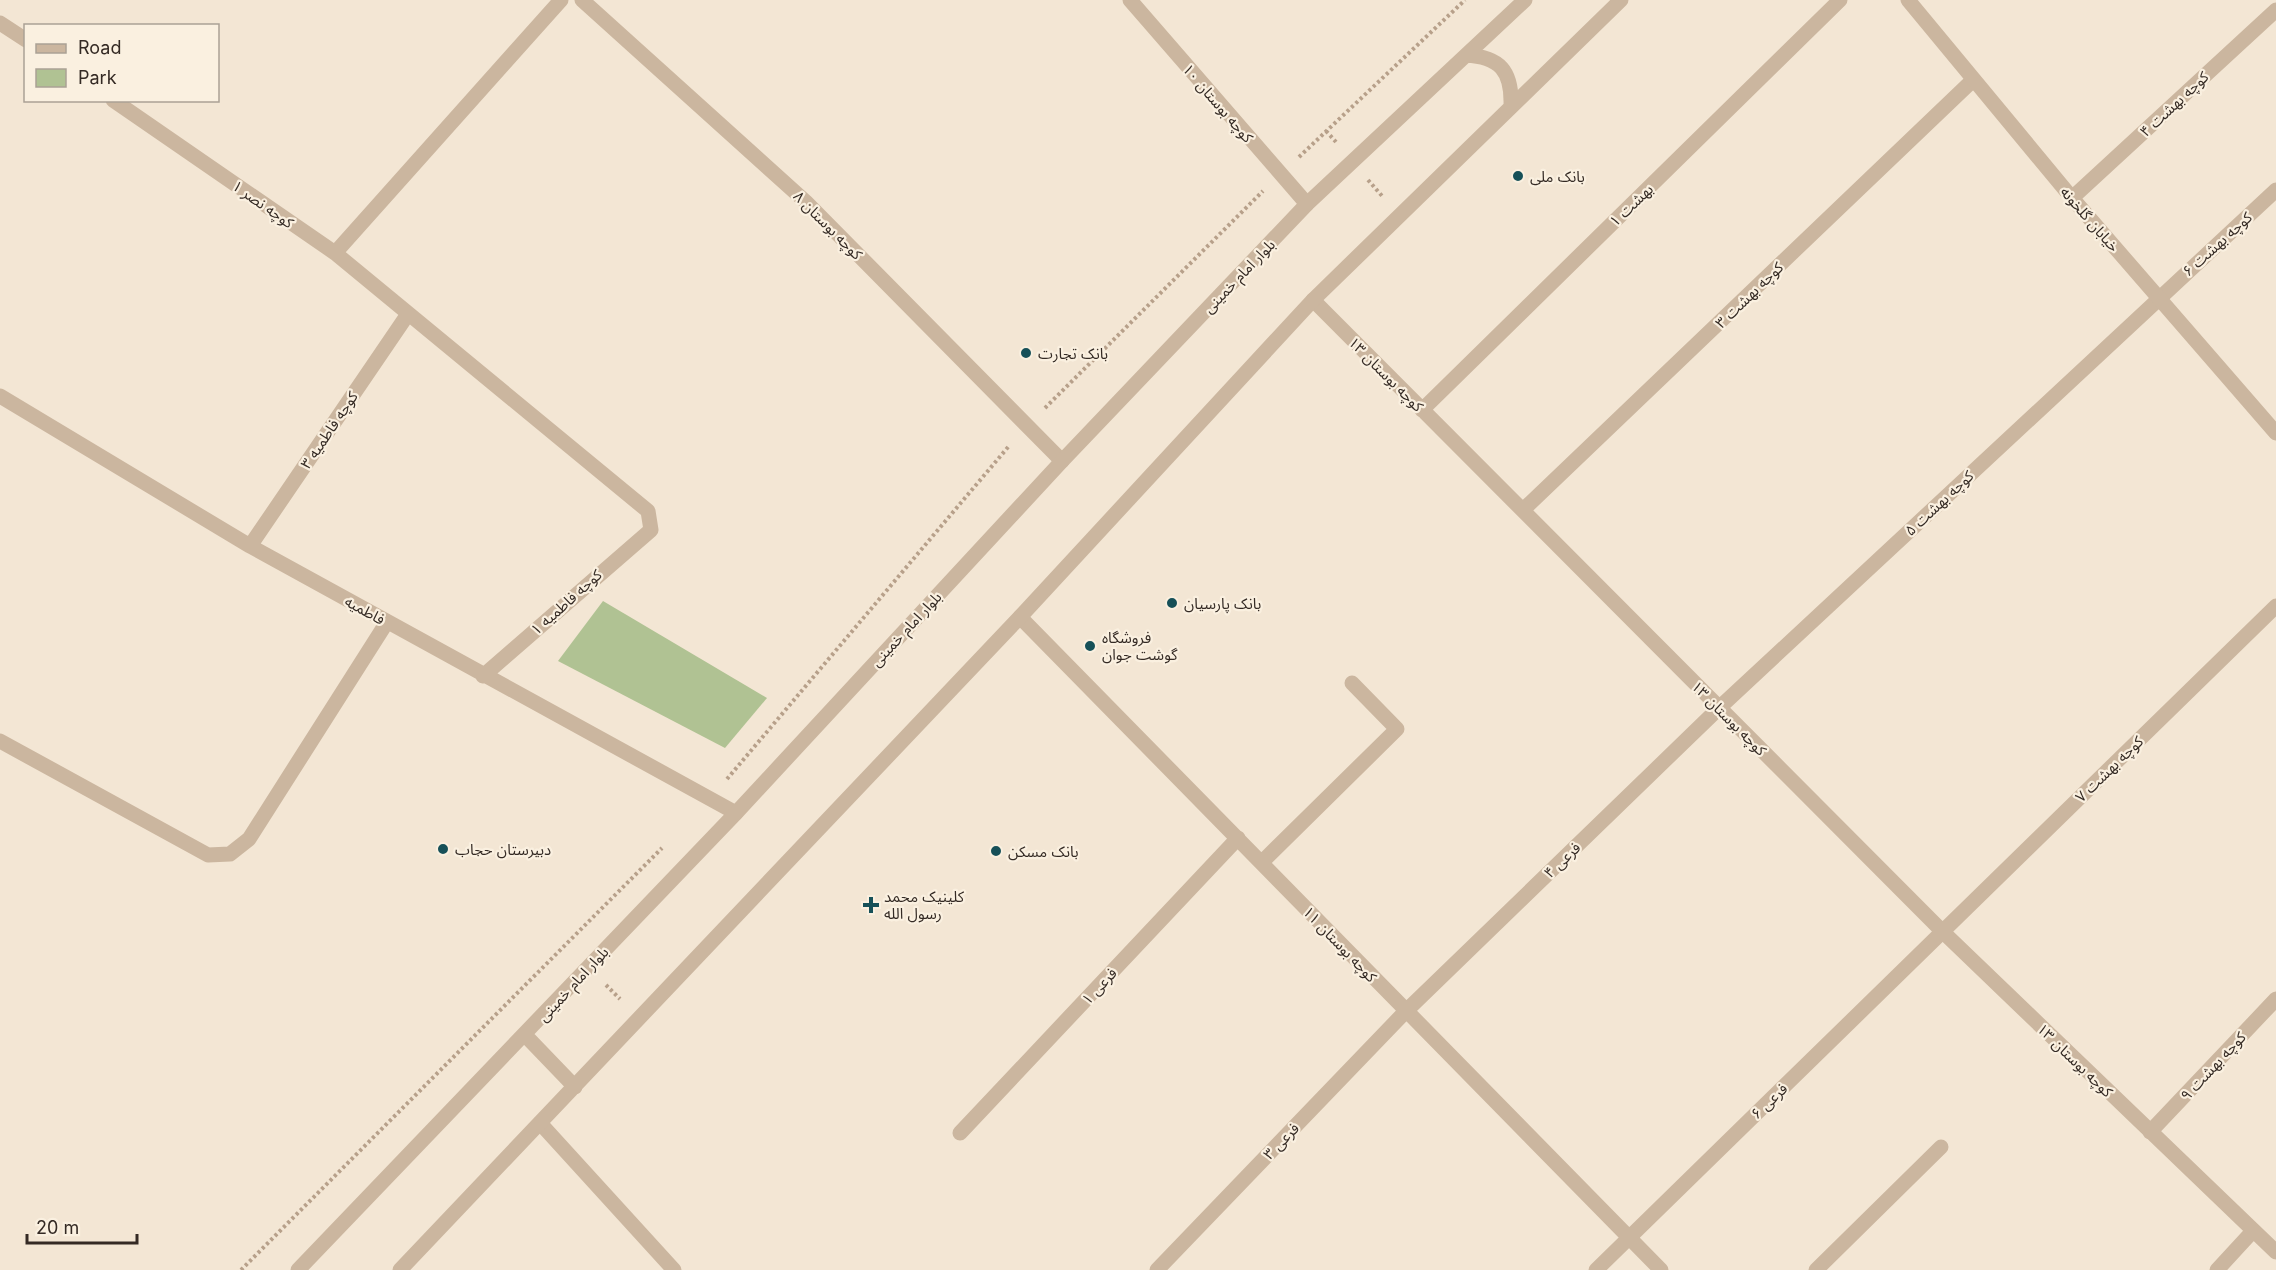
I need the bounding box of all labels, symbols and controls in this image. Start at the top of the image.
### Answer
legend [24,24,219,102]
text: Road [78,37,121,58]
street label: کوچه بوستان ۱۰ [1178,60,1258,148]
text: Park [78,67,117,88]
street label: کوچه بهشت ۴ [2136,67,2214,141]
place label: بانک ملی [1530,167,1585,186]
marker: بانک ملی [1511,169,1525,183]
street label: کوچه نصر ۱ [228,176,298,233]
street label: بهشت ۱ [1605,180,1657,230]
street label: خیابان گلخونه [2056,182,2124,256]
street label: کوچه بوستان ۸ [789,187,867,265]
street label: کوچه بهشت ۶ [2178,207,2257,281]
street label: بلوار امام خمینی [1199,235,1280,318]
street label: کوچه بهشت ۳ [1711,257,1788,333]
street label: کوچه بوستان ۱۳ [1344,333,1428,417]
place label: بانک تجارت [1038,344,1108,363]
marker: بانک تجارت [1019,346,1033,360]
street label: کوچه فاطمیه ۳ [296,387,363,473]
street label: کوچه بهشت ۵ [1901,466,1979,540]
street label: کوچه فاطمیه ۱ [526,565,607,640]
street label: بلوار امام خمینی [866,588,947,672]
street label: فاطمیه [342,591,389,629]
place label: بانک پارسیان [1184,594,1261,614]
marker: بانک پارسیان [1165,596,1179,610]
place label: فروشگاه گوشت جوان [1102,628,1178,664]
marker: فروشگاه گوشت جوان [1083,639,1097,653]
street label: کوچه بوستان ۱۳ [1687,677,1771,761]
street label: کوچه بهشت ۷ [2071,731,2148,807]
street label: فرعی ۴ [1540,838,1585,882]
place label: دبیرستان حجاب [455,840,551,859]
marker: دبیرستان حجاب [436,842,450,856]
place label: بانک مسکن [1008,842,1078,861]
marker: بانک مسکن [989,844,1003,858]
place label: کلینیک محمد رسول الله [884,887,965,923]
marker: کلینیک محمد رسول الله [862,896,880,914]
street label: کوچه بوستان ۱۱ [1298,902,1381,987]
street label: بلوار امام خمینی [533,943,614,1027]
street label: فرعی ۱ [1077,963,1121,1008]
street label: کوچه بوستان ۱۳ [2032,1019,2117,1102]
street label: کوچه بهشت ۹ [2176,1027,2251,1105]
street label: فرعی ۶ [1747,1079,1792,1123]
street label: فرعی ۳ [1259,1118,1303,1163]
scale bar [27,1207,136,1245]
text: 20 m [36,1217,79,1238]

